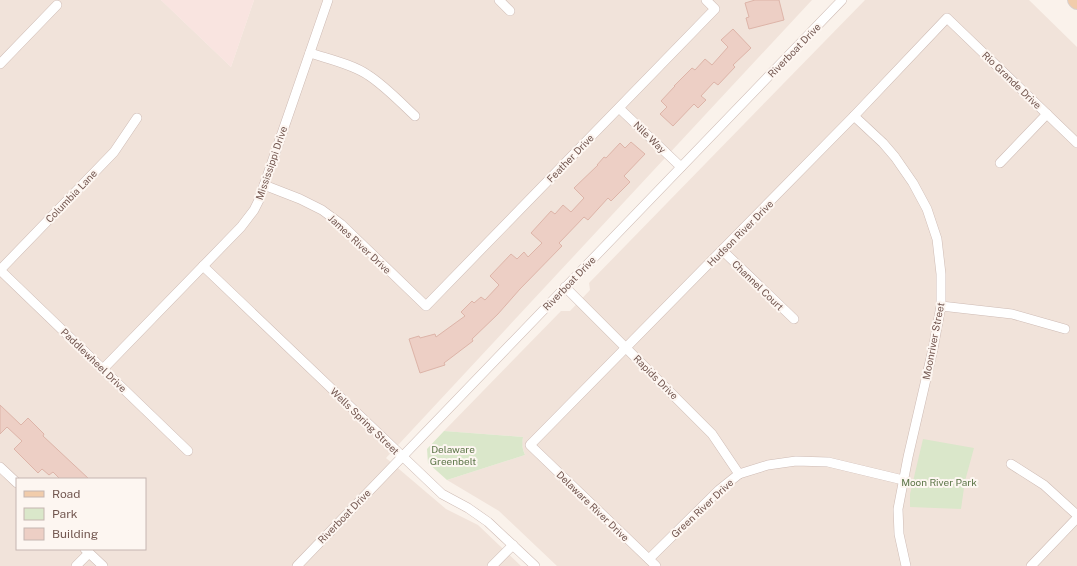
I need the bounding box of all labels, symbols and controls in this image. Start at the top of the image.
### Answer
street label: Riverboat Drive [765,20,823,80]
street label: Rio Grande Drive [980,49,1044,111]
street label: Nile Way [631,119,669,156]
street label: Mississippi Drive [253,124,289,201]
street label: Feather Drive [544,131,596,185]
street label: Columbia Lane [43,167,99,225]
street label: Hudson River Drive [705,197,776,268]
street label: James River Drive [326,212,394,276]
street label: Riverboat Drive [540,253,598,313]
street label: Channel Court [730,257,786,313]
street label: Moonriver Street [920,301,946,381]
street label: Paddlewheel Drive [59,326,129,395]
street label: Rapids Drive [631,352,681,402]
street label: Wells Spring Street [328,385,402,457]
park label: Delaware Greenbelt [430,443,476,467]
street label: Delaware River Drive [554,468,632,544]
street label: Green River Drive [668,476,736,540]
park label: Moon River Park [901,476,977,488]
legend [16,478,146,550]
street label: Riverboat Drive [315,486,373,546]
text: Road [52,487,80,501]
text: Park [52,507,78,521]
text: Building [52,527,98,541]

